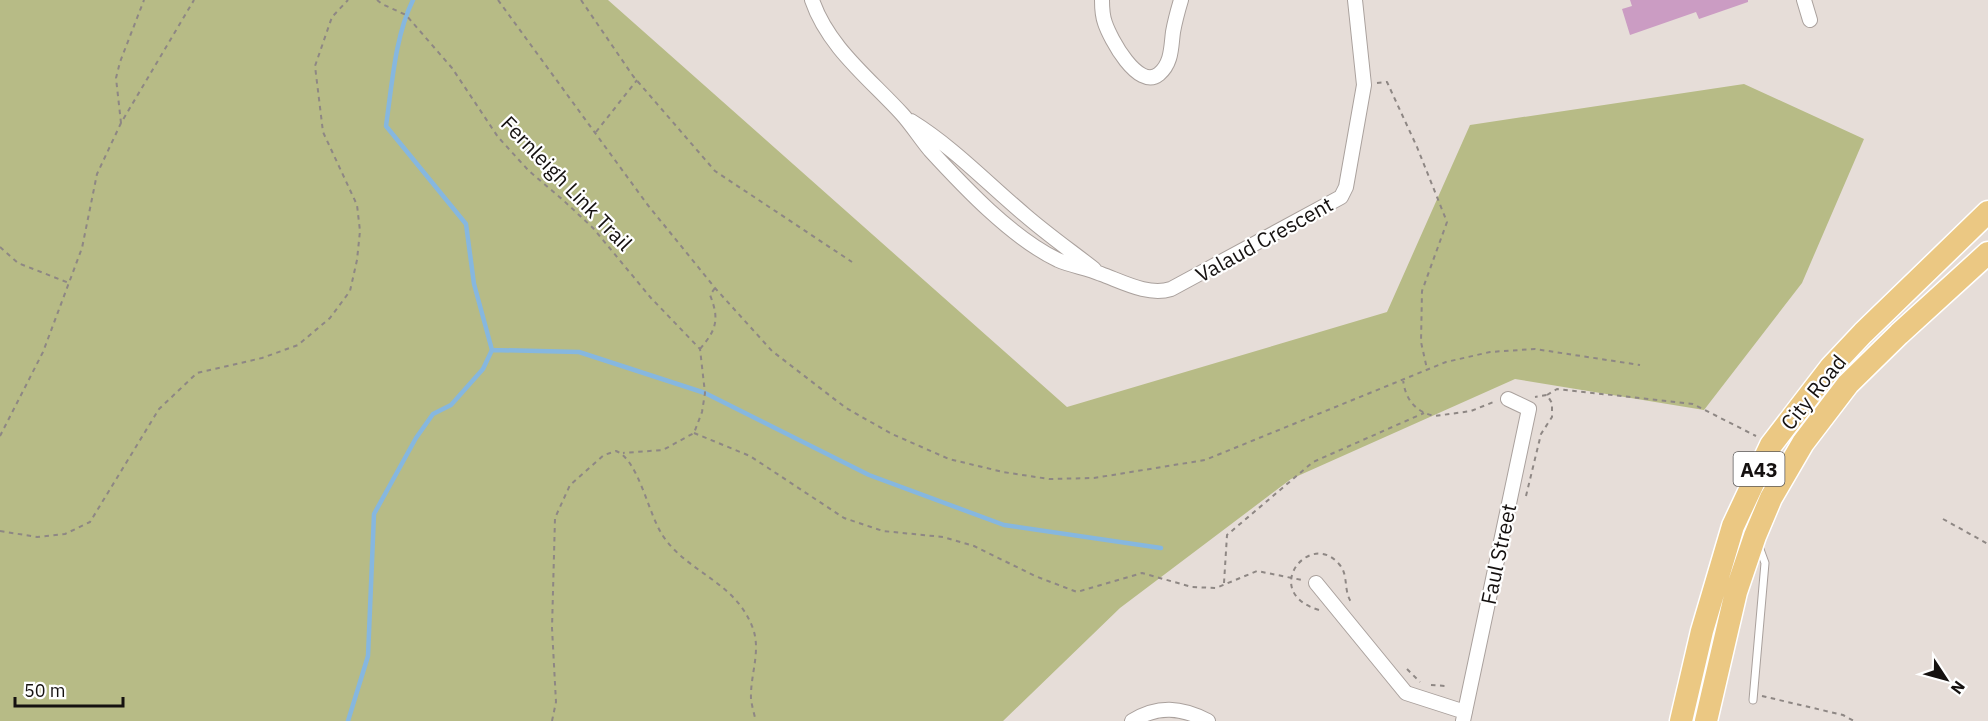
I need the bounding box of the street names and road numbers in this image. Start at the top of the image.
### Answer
street label: Fernleigh Link Trail [495,109,639,257]
street label: Valaud Crescent [1190,190,1338,288]
street label: City Road [1774,348,1852,436]
road number: A43 [1734,452,1784,486]
street label: Faul Street [1474,501,1522,607]

